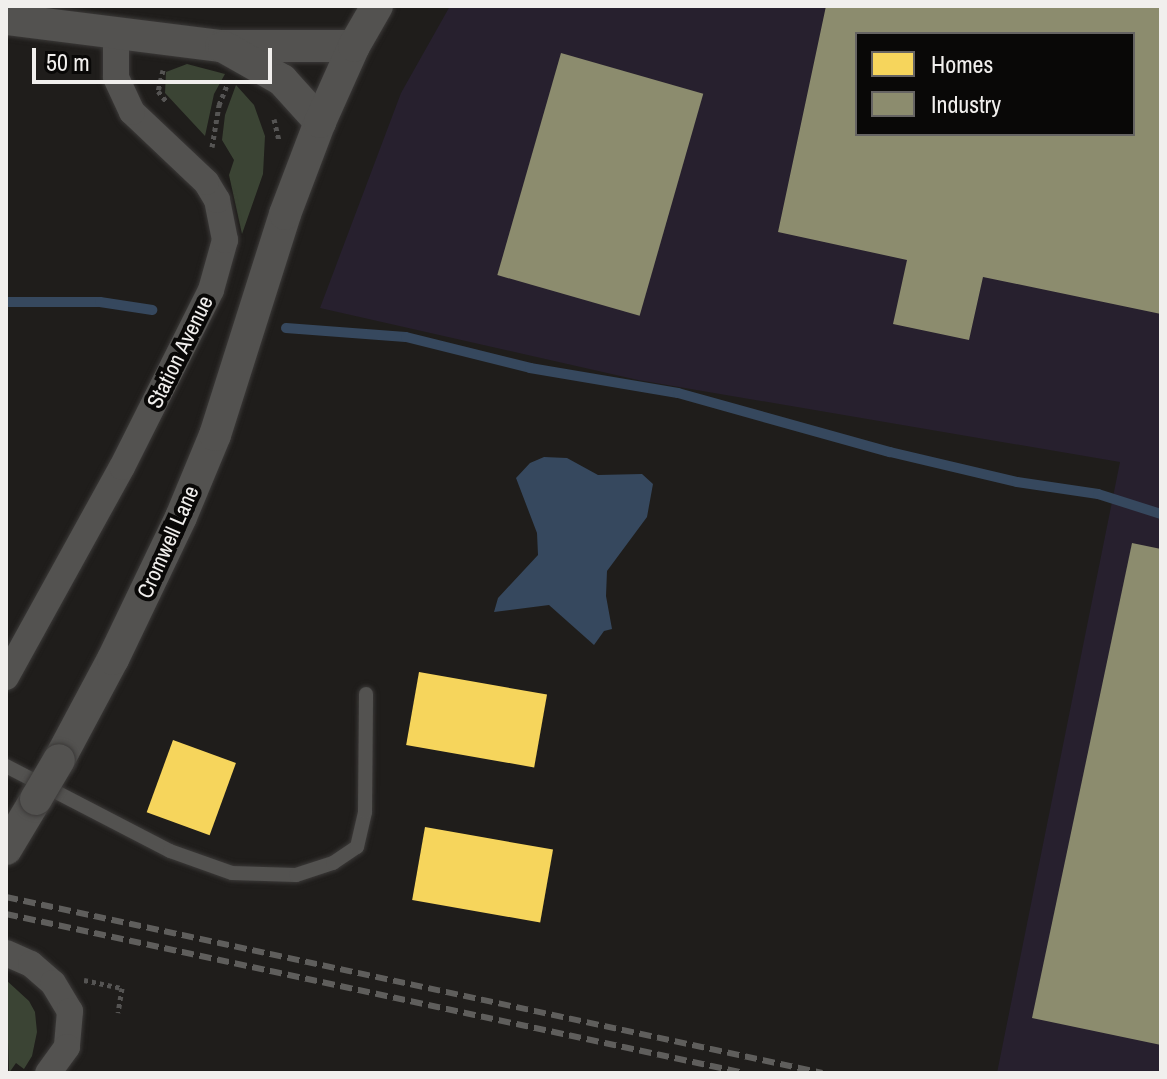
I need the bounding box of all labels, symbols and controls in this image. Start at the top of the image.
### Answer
scale bar [36,32,276,82]
legend [855,32,1135,136]
text: 50 m [46,46,90,78]
text: Homes [931,48,993,80]
text: Industry [931,88,1001,120]
street label: Station Avenue [141,291,219,413]
street label: Cromwell Lane [131,482,205,602]

